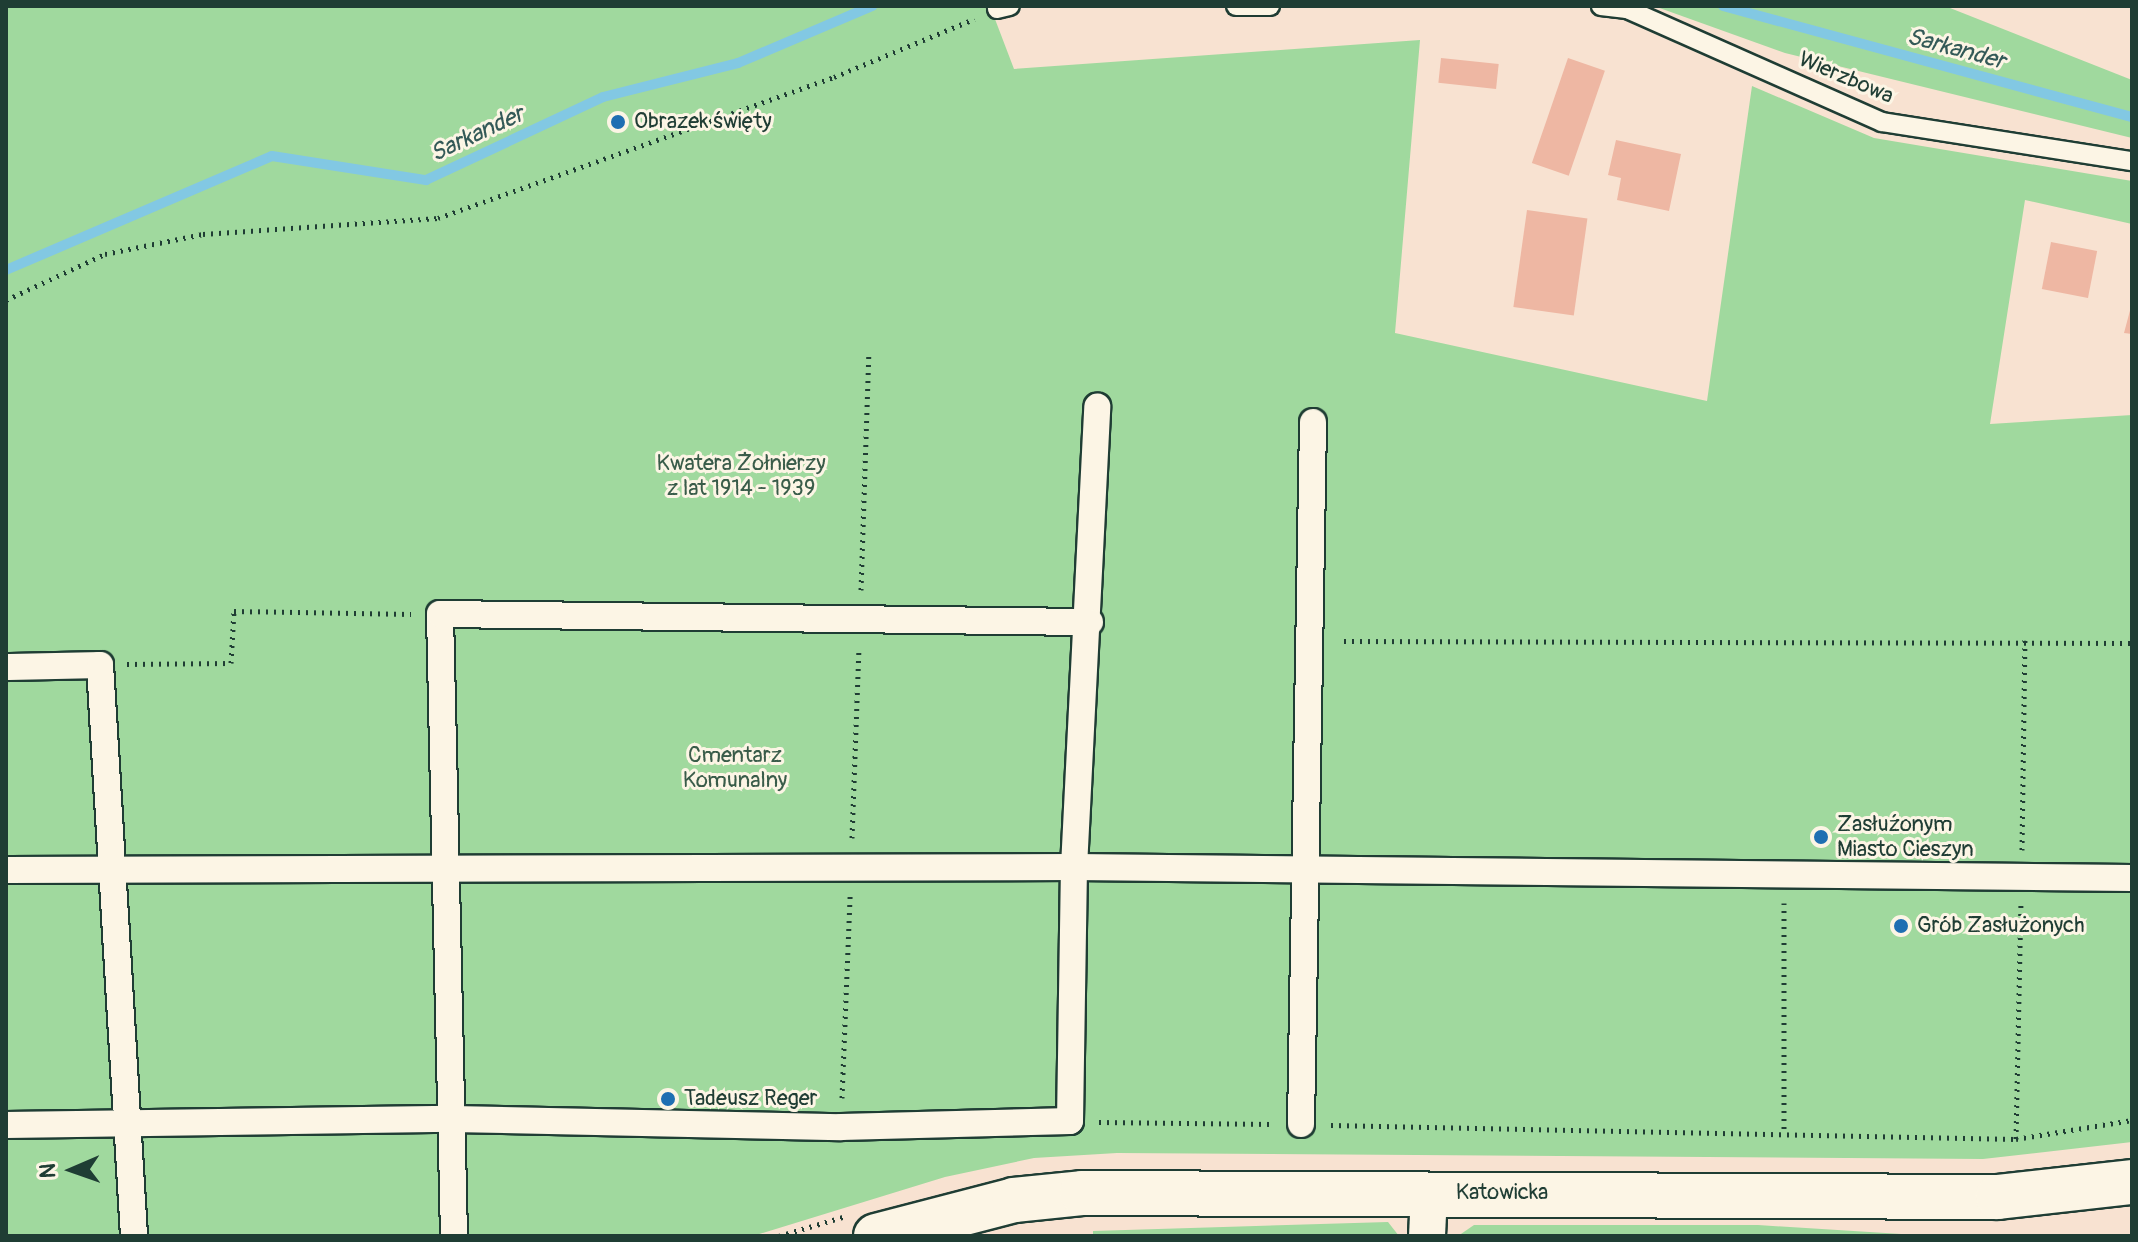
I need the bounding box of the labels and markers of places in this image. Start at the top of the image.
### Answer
place label: Obrazek święty [634,109,772,135]
marker: Obrazek święty [609,113,627,131]
place label: Zasłuźonym Miasto Cieszyn [1837,811,1974,862]
marker: Zasłuźonym Miasto Cieszyn [1812,828,1830,846]
place label: Grób Zasłużonych [1917,913,2085,939]
marker: Grób Zasłużonych [1892,917,1910,935]
place label: Tadeusz Reger [684,1086,817,1112]
marker: Tadeusz Reger [659,1090,677,1108]

